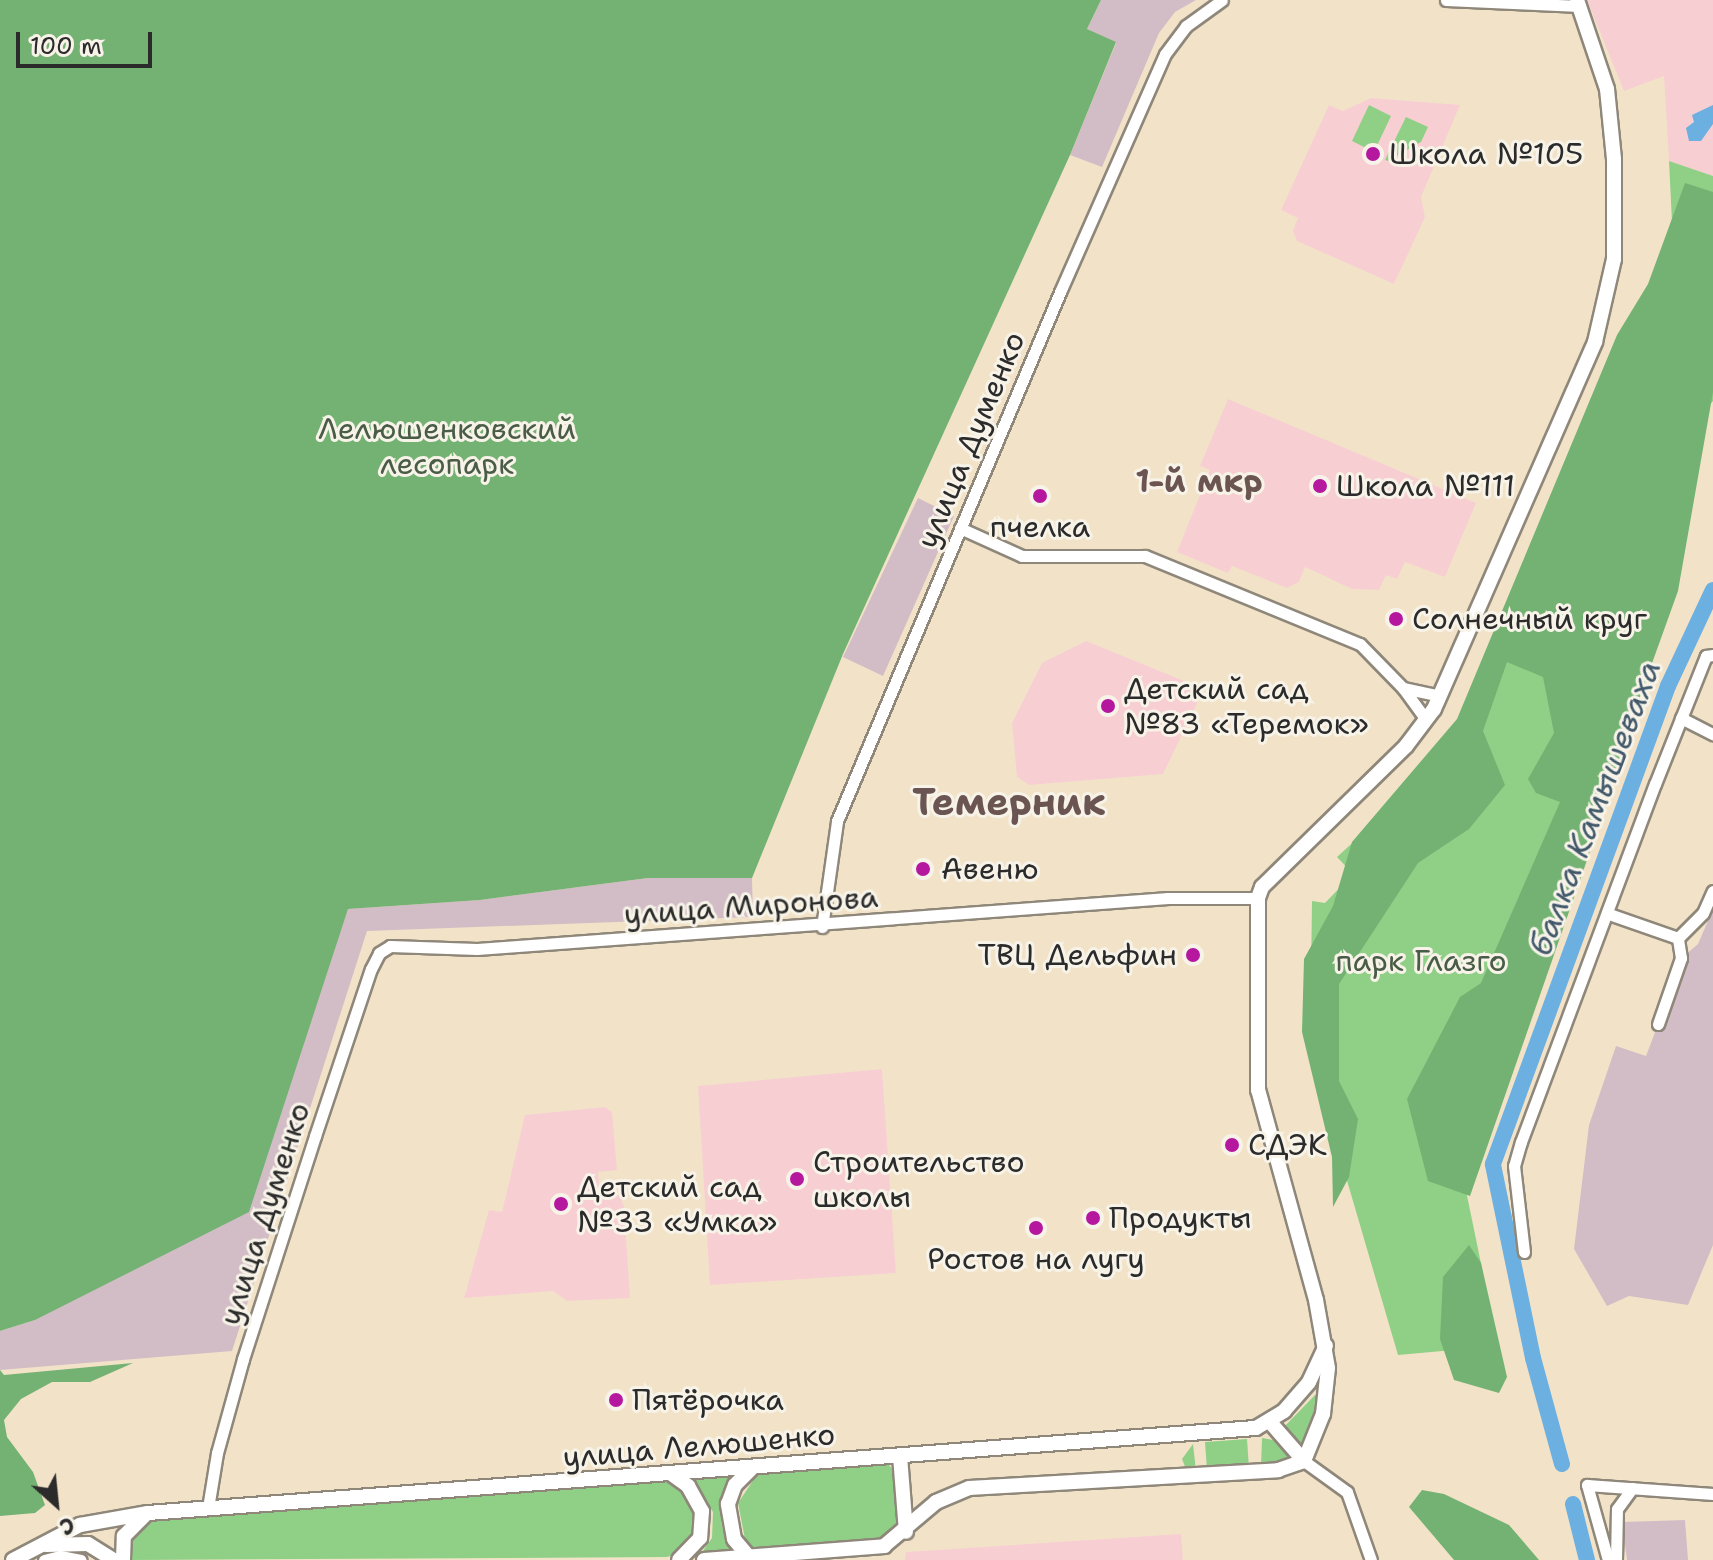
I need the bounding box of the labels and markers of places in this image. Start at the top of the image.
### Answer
place label: Школа №105 [1389,136,1583,172]
marker: Школа №105 [1364,145,1382,163]
place label: Школа №111 [1336,468,1515,504]
marker: Школа №111 [1311,477,1329,495]
marker: пчелка [1031,487,1049,505]
place label: пчелка [990,509,1090,545]
place label: Солнечный круг [1412,601,1647,637]
marker: Солнечный круг [1387,610,1405,628]
place label: Детский сад №83 «Теремок» [1124,671,1369,742]
marker: Детский сад №83 «Теремок» [1099,697,1117,715]
place label: Авеню [941,851,1039,887]
marker: Авеню [912,858,934,880]
place label: ТВЦ Дельфин [978,937,1177,973]
marker: ТВЦ Дельфин [1184,946,1202,964]
place label: СДЭК [1248,1127,1327,1163]
marker: СДЭК [1223,1136,1241,1154]
place label: Строительство школы [813,1144,1025,1214]
place label: Детский сад №33 «Умка» [577,1169,777,1240]
marker: Строительство школы [788,1170,806,1188]
marker: Детский сад №33 «Умка» [552,1195,570,1213]
place label: Продукты [1109,1200,1252,1236]
marker: Продукты [1084,1209,1102,1227]
marker: Ростов на лугу [1027,1219,1045,1237]
place label: Ростов на лугу [927,1241,1145,1277]
place label: Пятёрочка [632,1382,784,1418]
marker: Пятёрочка [607,1391,625,1409]

